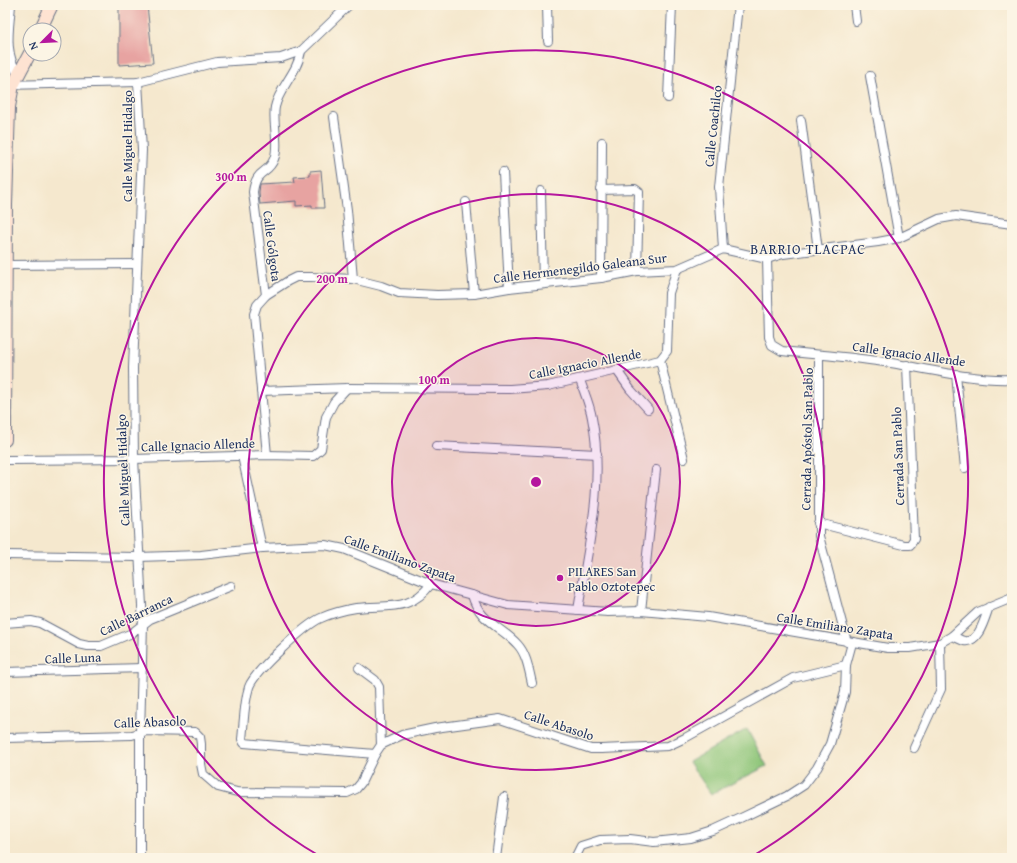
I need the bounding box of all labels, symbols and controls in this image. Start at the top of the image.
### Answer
north arrow [22,22,62,62]
text: N [24,39,42,53]
street label: Calle Coachilco [699,84,727,168]
street label: Calle Miguel Hidalgo [118,90,137,202]
text: 300 m [215,168,248,185]
street label: Calle Gólgota [258,209,286,283]
district label: BARRIO TLACPAC [750,239,866,259]
street label: Calle Hermenegildo Galeana Sur [492,248,668,288]
text: 200 m [316,270,349,287]
street label: Calle Ignacio Allende [851,337,967,371]
street label: Calle Ignacio Allende [527,344,643,384]
street label: Cerrada Apóstol San Pablo [796,367,818,511]
text: 100 m [418,371,451,388]
street label: Cerrada San Pablo [887,406,909,506]
street label: Calle Miguel Hidalgo [112,413,134,526]
street label: Calle Ignacio Allende [141,434,255,456]
centre of rings [529,475,543,489]
street label: Calle Emiliano Zapata [342,529,459,587]
place label: PILARES San Pablo Oztotepec [568,562,656,596]
marker: PILARES San Pablo Oztotepec [555,573,565,583]
street label: Calle Barranca [96,589,176,641]
street label: Calle Emiliano Zapata [775,607,895,645]
street label: Calle Luna [45,647,102,668]
street label: Calle Abasolo [522,705,597,745]
street label: Calle Abasolo [114,711,187,733]

